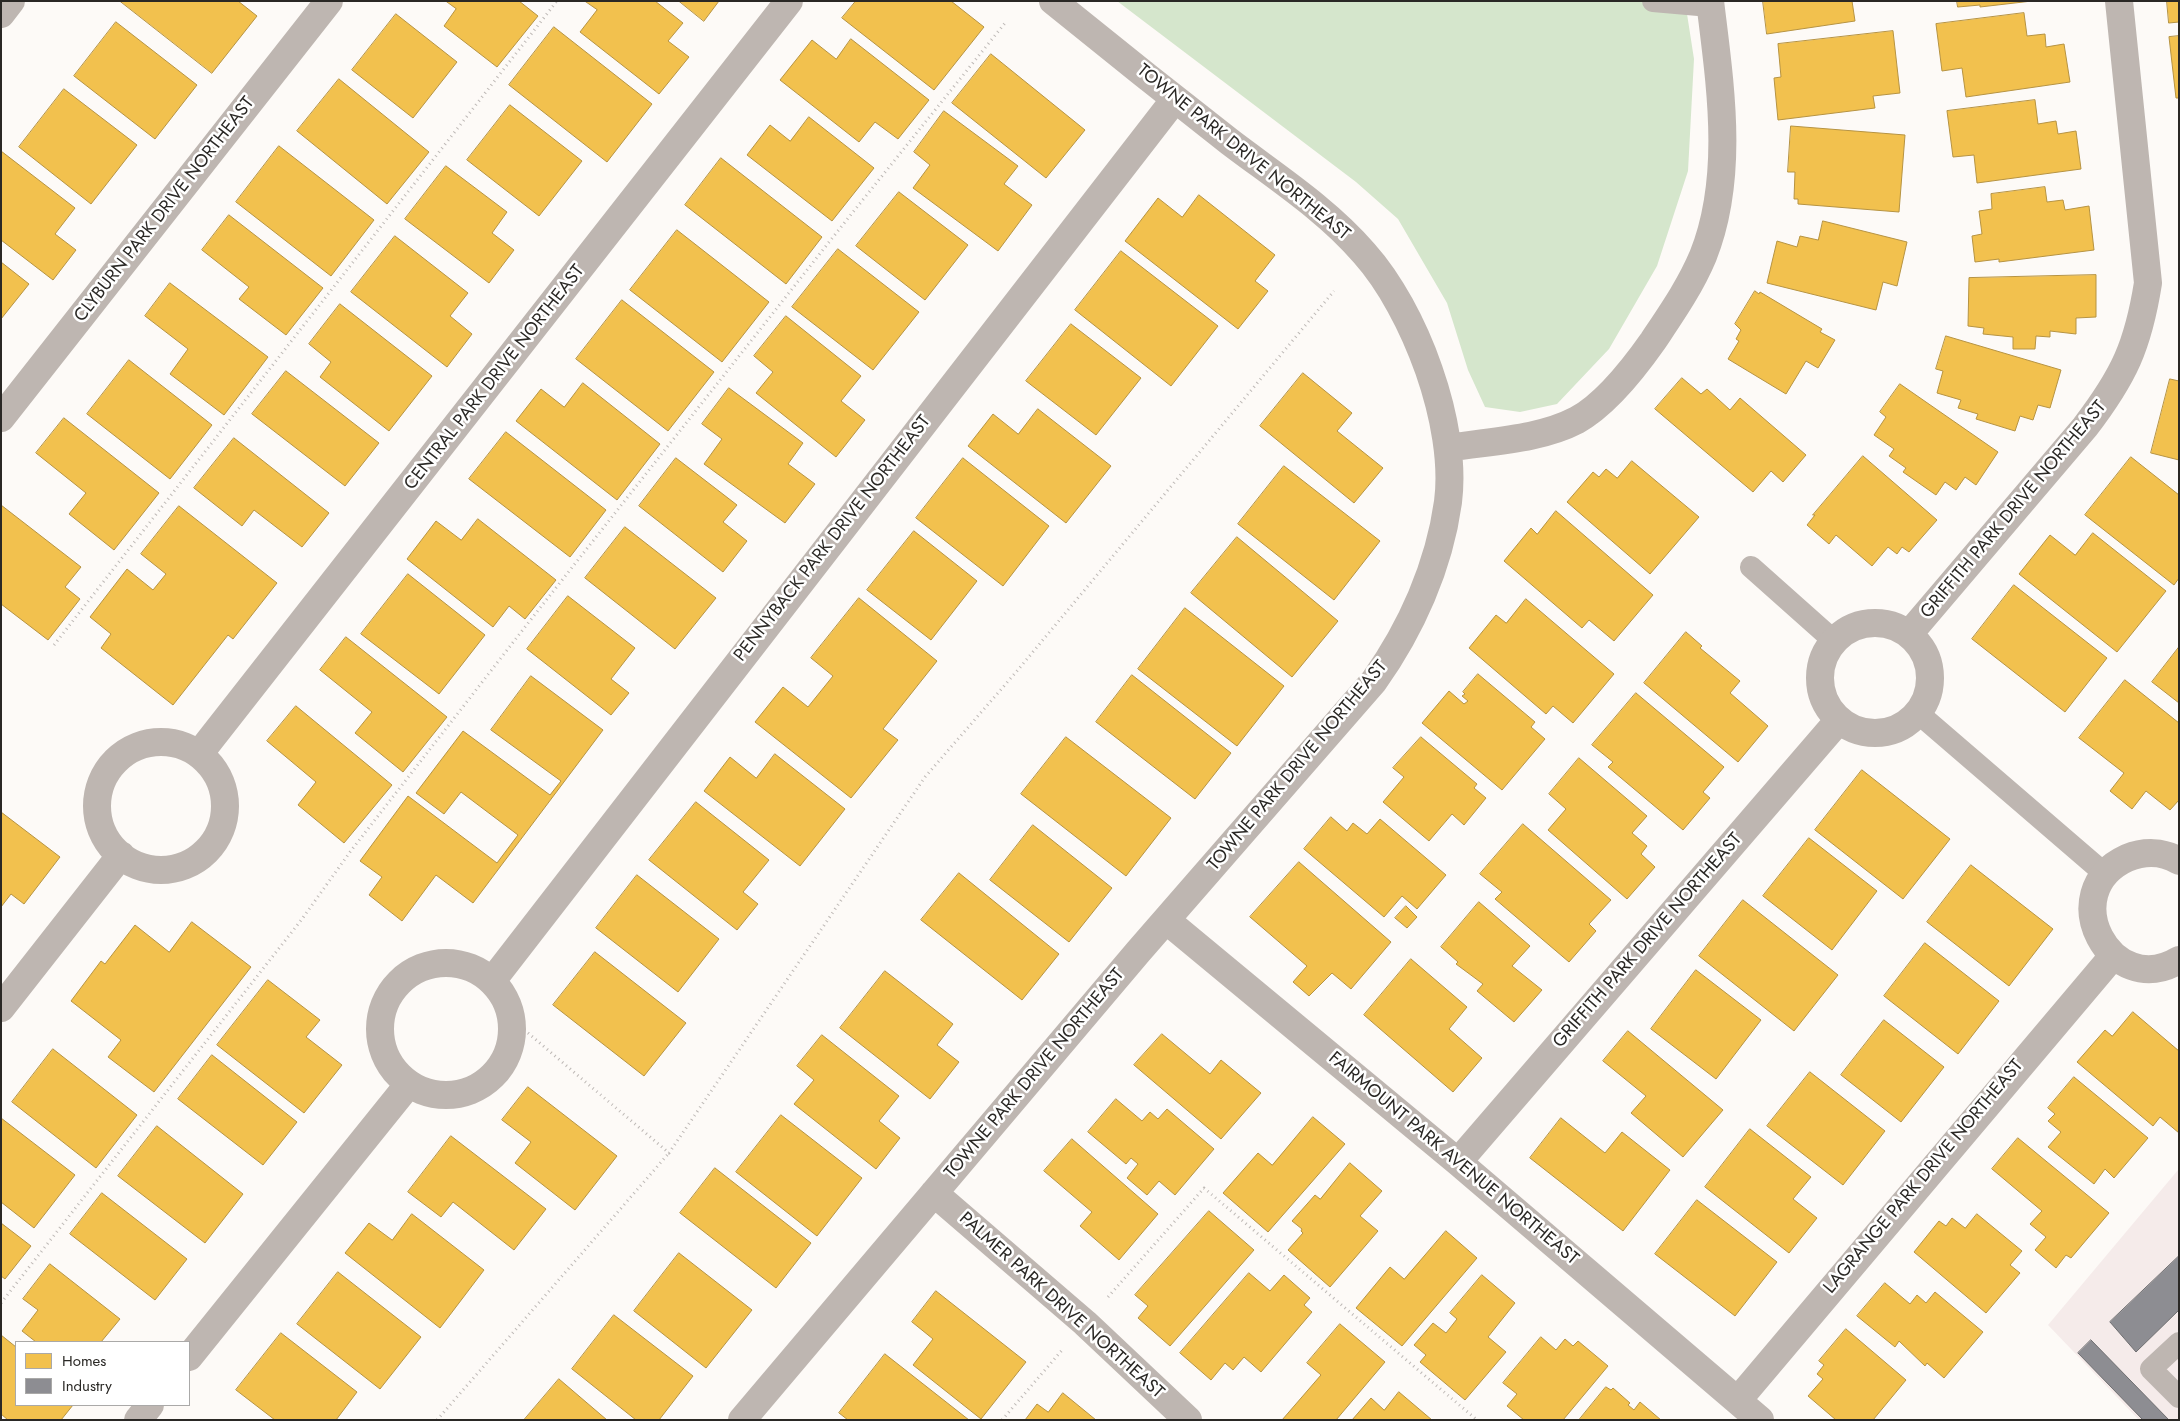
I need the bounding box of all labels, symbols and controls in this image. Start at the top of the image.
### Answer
street label: TOWNE PARK DRIVE NORTHEAST [1132,60,1354,246]
street label: CLYBURN PARK DRIVE NORTHEAST [70,93,260,327]
street label: CENTRAL PARK DRIVE NORTHEAST [400,261,590,495]
street label: GRIFFITH PARK DRIVE NORTHEAST [1917,397,2111,623]
street label: PENNYBACK PARK DRIVE NORTHEAST [730,412,936,666]
street label: TOWNE PARK DRIVE NORTHEAST [1204,656,1392,876]
street label: GRIFFITH PARK DRIVE NORTHEAST [1549,829,1747,1053]
street label: TOWNE PARK DRIVE NORTHEAST [941,964,1129,1184]
street label: FAIRMOUNT PARK AVENUE NORTHEAST [1324,1048,1582,1270]
street label: LAGRANGE PARK DRIVE NORTHEAST [1820,1056,2028,1298]
street label: PALMER PARK DRIVE NORTHEAST [954,1208,1168,1404]
legend [15,1341,190,1406]
text: Homes [62,1350,106,1372]
text: Industry [62,1375,112,1397]

